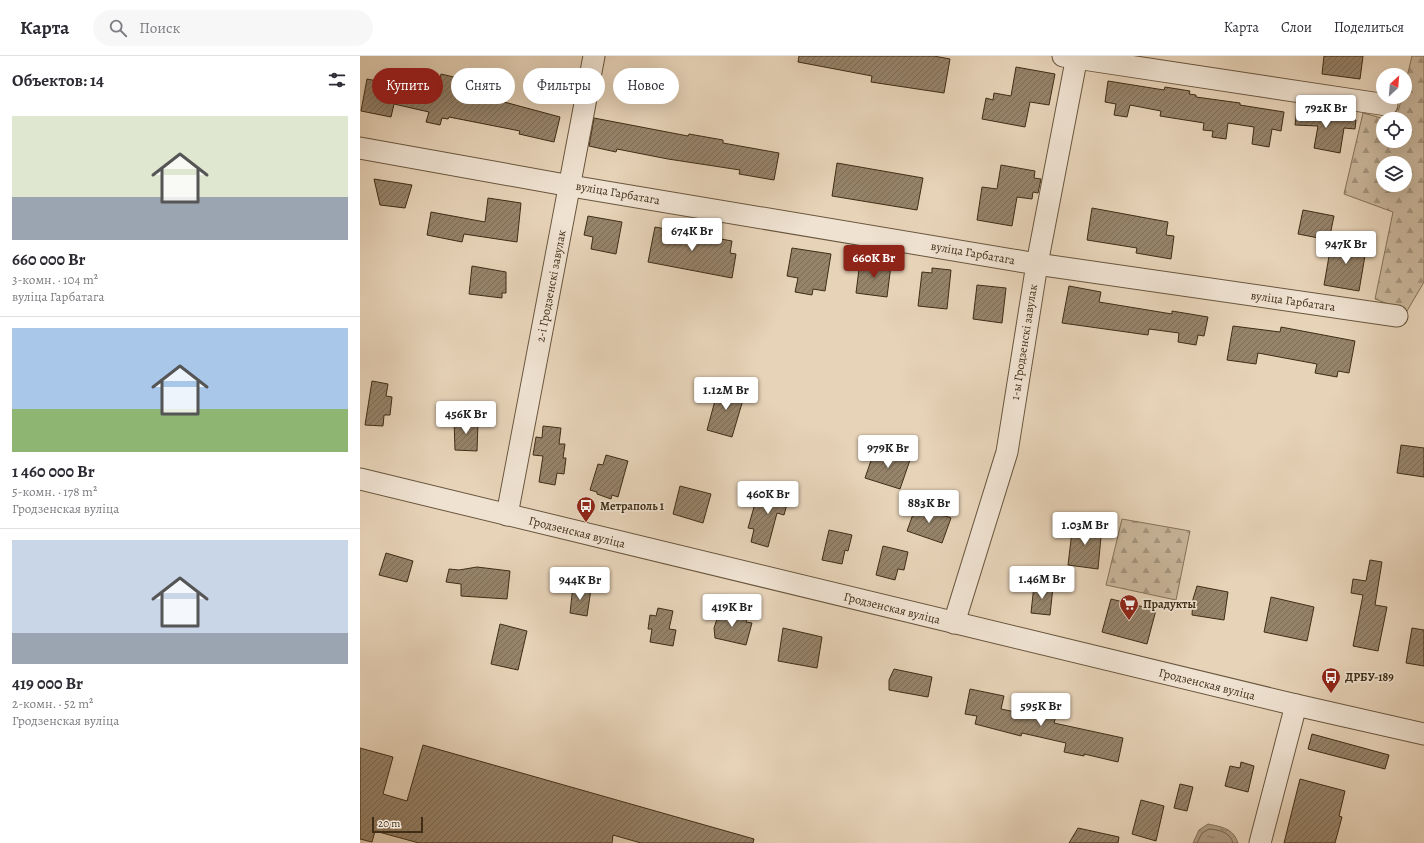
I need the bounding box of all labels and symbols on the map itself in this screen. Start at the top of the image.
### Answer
north arrow [1376,68,1412,104]
pin: 792K Br [1289,95,1363,129]
street label: вуліца Гарбатага [575,178,662,208]
pin: 674K Br [655,218,729,252]
street label: 2-і Гродзенскі завулак [532,228,570,344]
pin: 947K Br [1309,231,1383,265]
street label: вуліца Гарбатага [930,238,1017,268]
pin: 660K Br [837,245,911,279]
street label: 1-ы Гродзенскі завулак [1007,283,1041,401]
street label: вуліца Гарбатага [1250,287,1337,315]
pin: 1.12M Br [685,377,767,411]
pin: 456K Br [429,401,503,435]
pin: 979K Br [851,435,925,469]
pin: 460K Br [731,481,805,515]
pin: 883K Br [892,490,966,524]
bus stop icon: Метраполь 1 [575,495,597,523]
place label: Метраполь 1 [600,498,665,514]
street label: Гродзенская вуліца [527,512,627,552]
pin: 1.03M Br [1044,512,1126,546]
pin: 1.46M Br [1001,566,1083,600]
pin: 944K Br [543,567,617,601]
street label: Гродзенская вуліца [842,588,942,628]
supermarket icon: Прадукты [1118,593,1140,621]
pin: 419K Br [695,594,769,628]
place label: Прадукты [1143,596,1196,612]
street label: Гродзенская вуліца [1157,664,1257,704]
bus stop icon: ДРБУ-189 [1320,666,1342,694]
place label: ДРБУ-189 [1345,669,1394,685]
pin: 595K Br [1004,693,1078,727]
scale bar [372,815,423,834]

